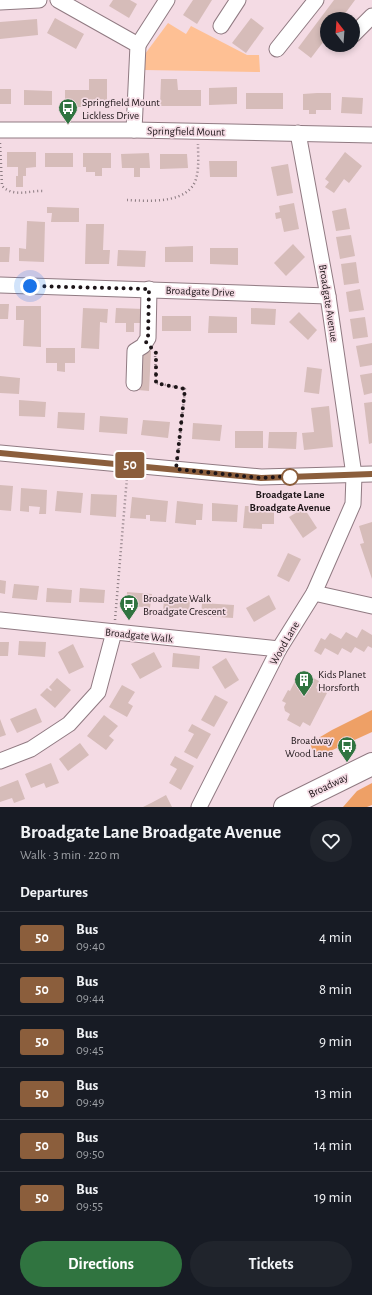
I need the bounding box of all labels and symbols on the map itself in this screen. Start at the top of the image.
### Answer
north arrow [320,12,360,52]
bus stop icon: Springfield Mount Lickless Drive [57,97,79,125]
place label: Springfield Mount Lickless Drive [82,97,160,121]
street label: Springfield Mount [147,125,226,138]
street label: Broadgate Avenue [317,264,340,343]
your location [20,276,40,296]
street label: Broadgate Drive [165,285,235,298]
line badge: 50 [112,452,148,478]
marker: Broadgate Lane Broadgate Avenue [281,468,299,486]
place label: Broadgate Lane Broadgate Avenue [250,489,330,513]
bus stop icon: Broadgate Walk Broadgate Crescent [118,593,140,621]
place label: Broadgate Walk Broadgate Crescent [143,593,226,617]
street label: Wood Lane [268,620,301,667]
street label: Broadgate Walk [105,626,173,645]
building icon: Kids Planet Horsforth [293,669,315,697]
place label: Kids Planet Horsforth [318,669,366,693]
place label: Broadway Wood Lane [285,735,333,759]
bus stop icon: Broadway Wood Lane [336,735,358,763]
street label: Broadway [307,771,350,800]

